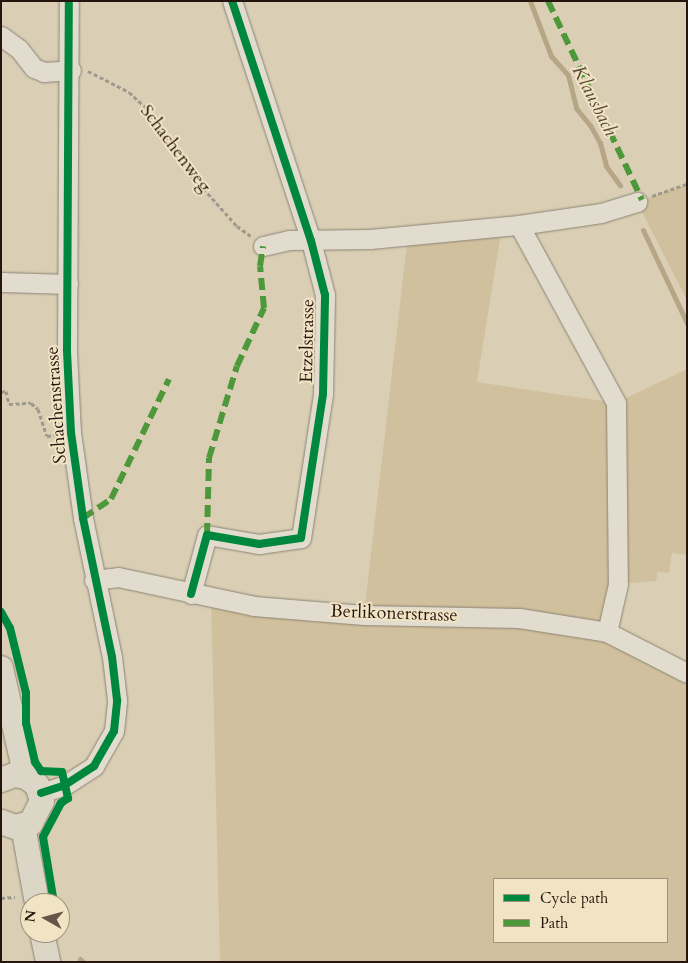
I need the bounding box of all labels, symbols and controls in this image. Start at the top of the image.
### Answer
water label: Klausbach [566,62,622,140]
street label: Schachenweg [135,101,215,197]
street label: Etzelstrasse [296,299,320,383]
street label: Schachenstrasse [42,346,72,464]
street label: Berlikonerstrasse [330,601,458,627]
legend [493,878,668,943]
text: Cycle path [540,888,608,908]
north arrow [20,893,70,943]
text: N [20,909,41,923]
text: Path [540,913,568,933]

